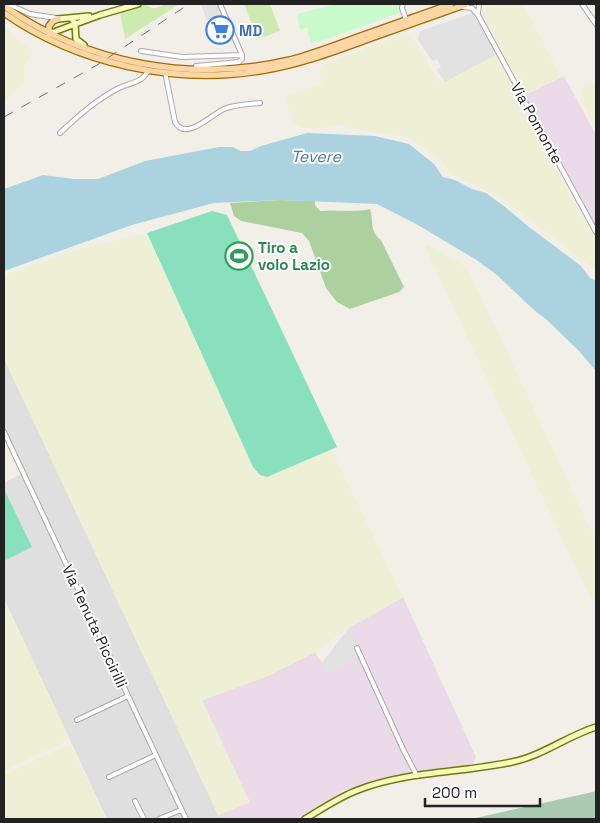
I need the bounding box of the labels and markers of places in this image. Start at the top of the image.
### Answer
supermarket icon: MD [205,15,235,45]
place label: MD [239,21,262,40]
place label: Tiro a volo Lazio [258,238,330,274]
sports icon: Tiro a volo Lazio [224,241,254,271]

